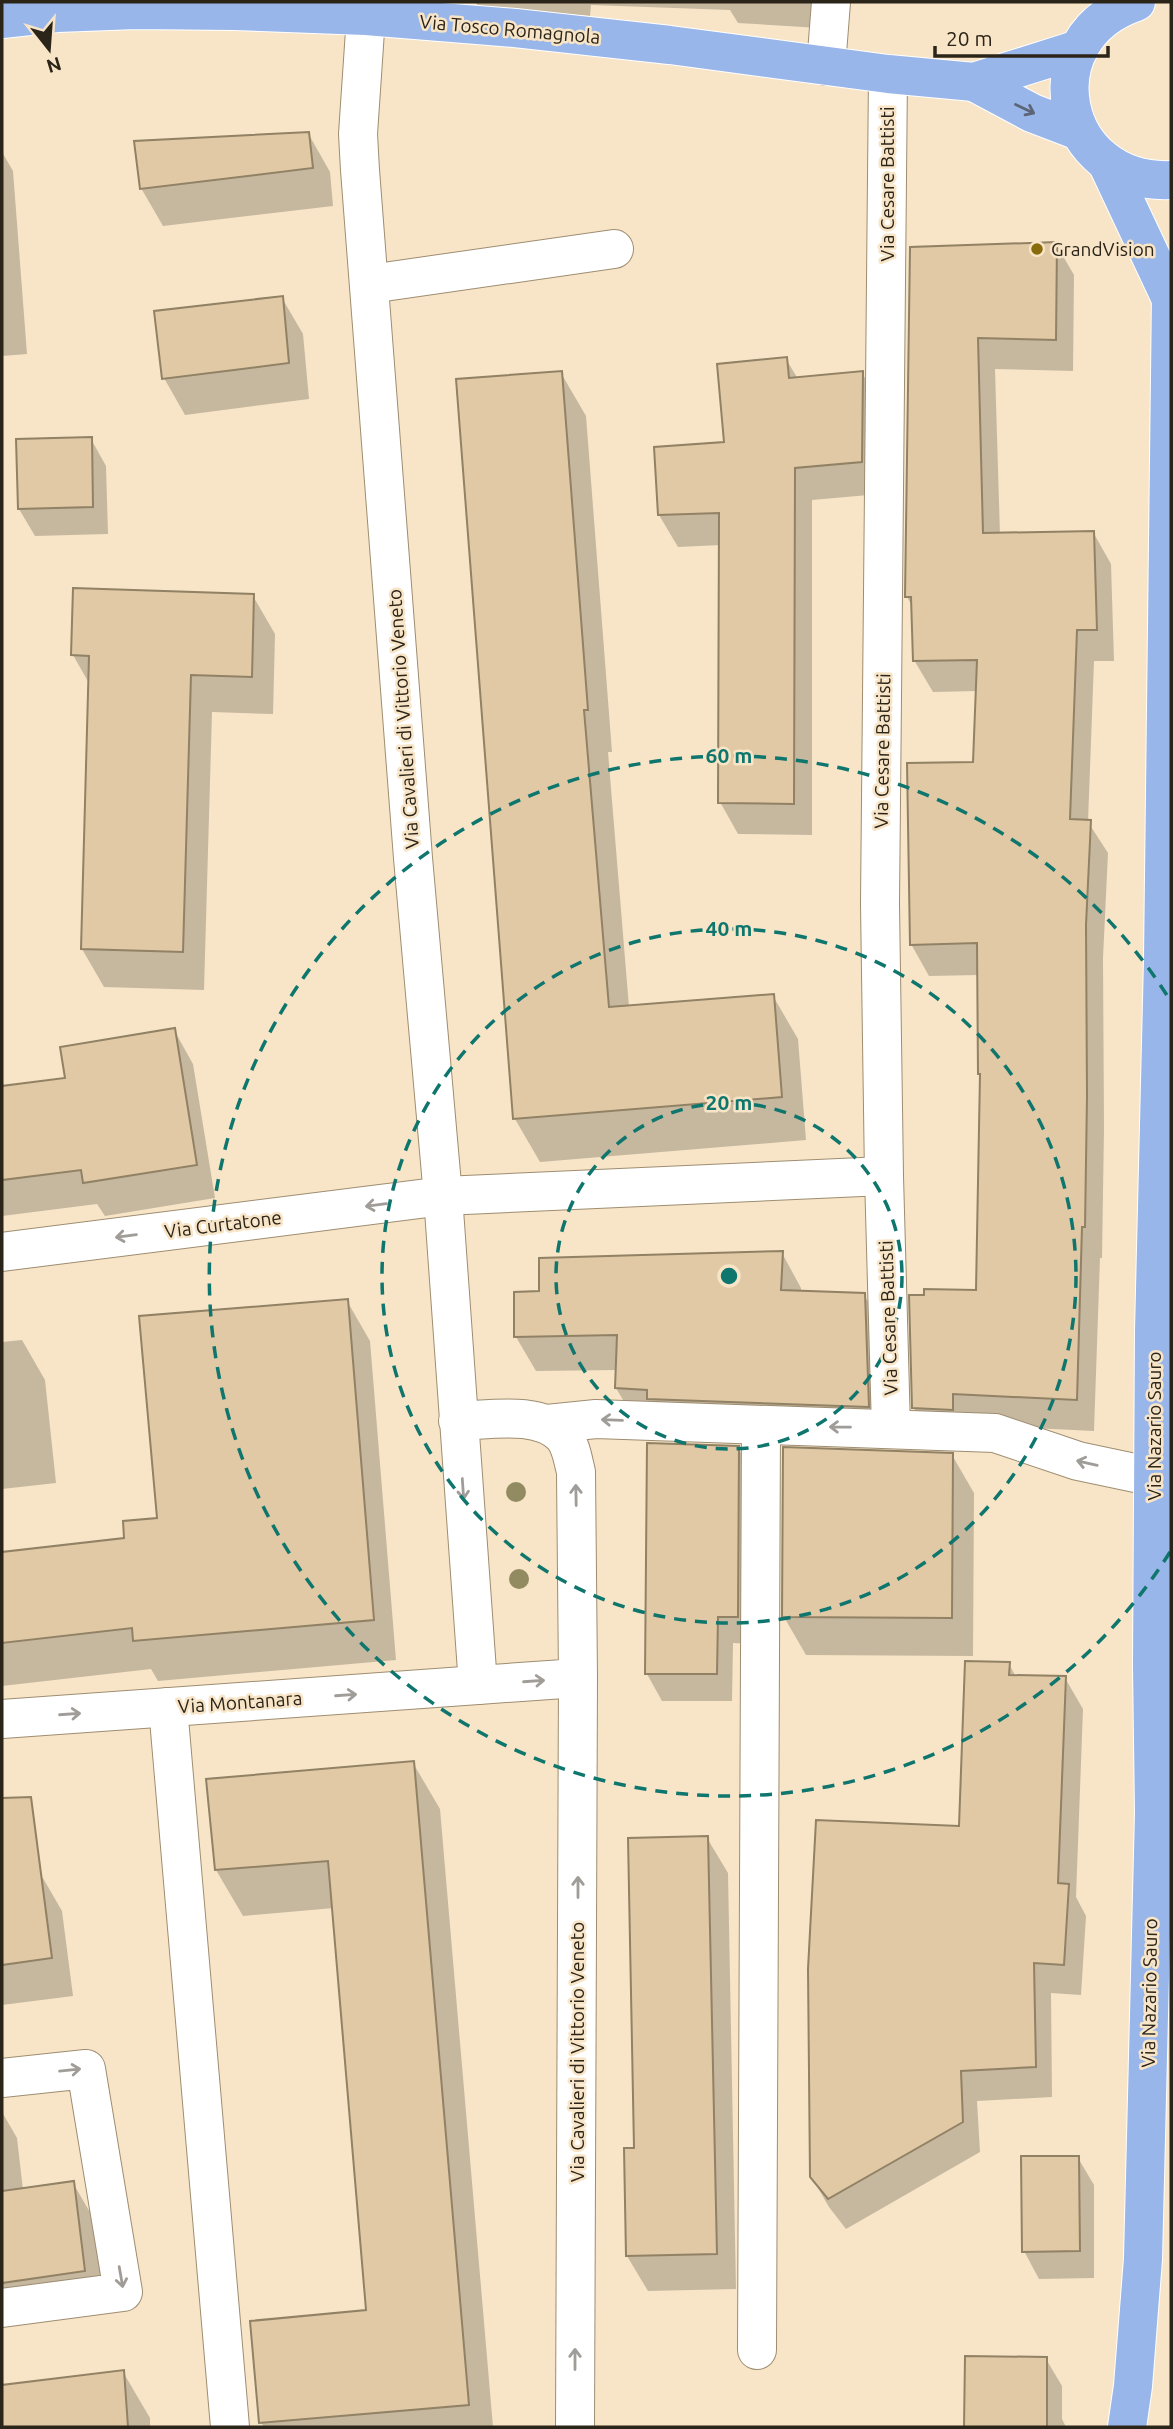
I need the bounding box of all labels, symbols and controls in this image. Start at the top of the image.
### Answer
street label: Via Tosco Romagnola [419,10,601,48]
north arrow [14,14,84,84]
scale bar [935,14,1108,58]
text: 20 m [946,26,993,50]
text: N [44,53,64,78]
one-way arrow [1015,103,1036,116]
street label: Via Cesare Battisti [876,106,898,262]
place label: GrandVision [1051,238,1155,260]
marker: GrandVision [1029,241,1045,257]
street label: Via Cavalieri di Vittorio Veneto [383,588,423,850]
street label: Via Cesare Battisti [870,673,894,829]
text: 60 m [706,743,752,767]
text: 40 m [706,916,752,940]
text: 20 m [706,1090,752,1114]
one-way arrow [365,1198,387,1211]
street label: Via Curtatone [163,1206,283,1242]
one-way arrow [115,1230,137,1243]
street label: Via Cesare Battisti [874,1240,902,1396]
centre of rings [717,1264,741,1288]
street label: Via Nazario Sauro [1143,1351,1165,1501]
one-way arrow [601,1413,624,1426]
one-way arrow [829,1420,852,1434]
one-way arrow [1076,1456,1099,1469]
one-way arrow [457,1477,470,1500]
one-way arrow [569,1483,583,1506]
one-way arrow [522,1674,544,1687]
street label: Via Montanara [177,1687,303,1717]
one-way arrow [334,1688,357,1701]
one-way arrow [58,1707,81,1720]
one-way arrow [571,1875,585,1898]
street label: Via Nazario Sauro [1137,1918,1161,2068]
street label: Via Cavalieri di Vittorio Veneto [566,1922,588,2182]
one-way arrow [58,2064,80,2077]
one-way arrow [115,2265,128,2288]
one-way arrow [569,2348,582,2371]

